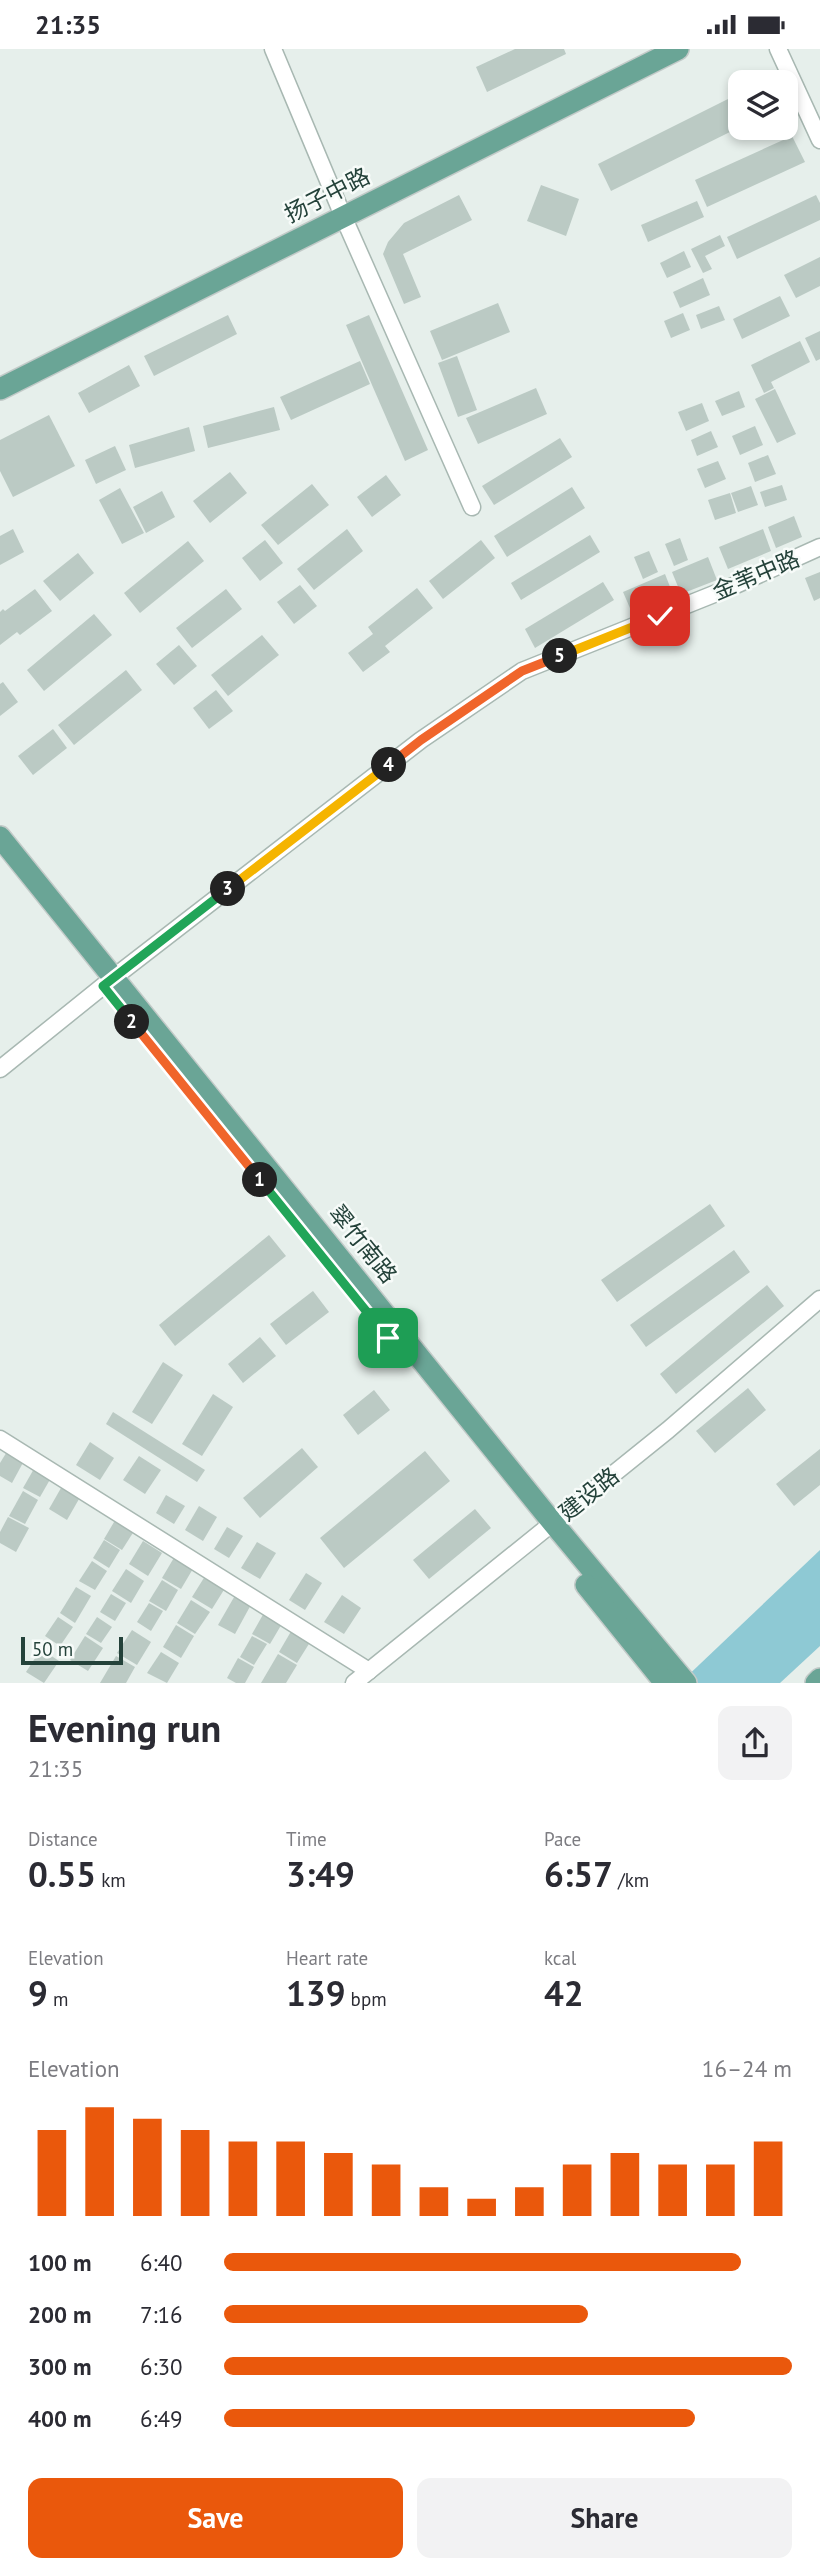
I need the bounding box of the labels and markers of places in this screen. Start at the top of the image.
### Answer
pin [630,586,690,646]
pin: 5 [542,639,578,673]
pin: 4 [372,747,406,783]
pin: 3 [210,871,246,907]
pin: 2 [114,1005,150,1039]
pin: 1 [243,1163,278,1197]
pin [358,1308,418,1368]

